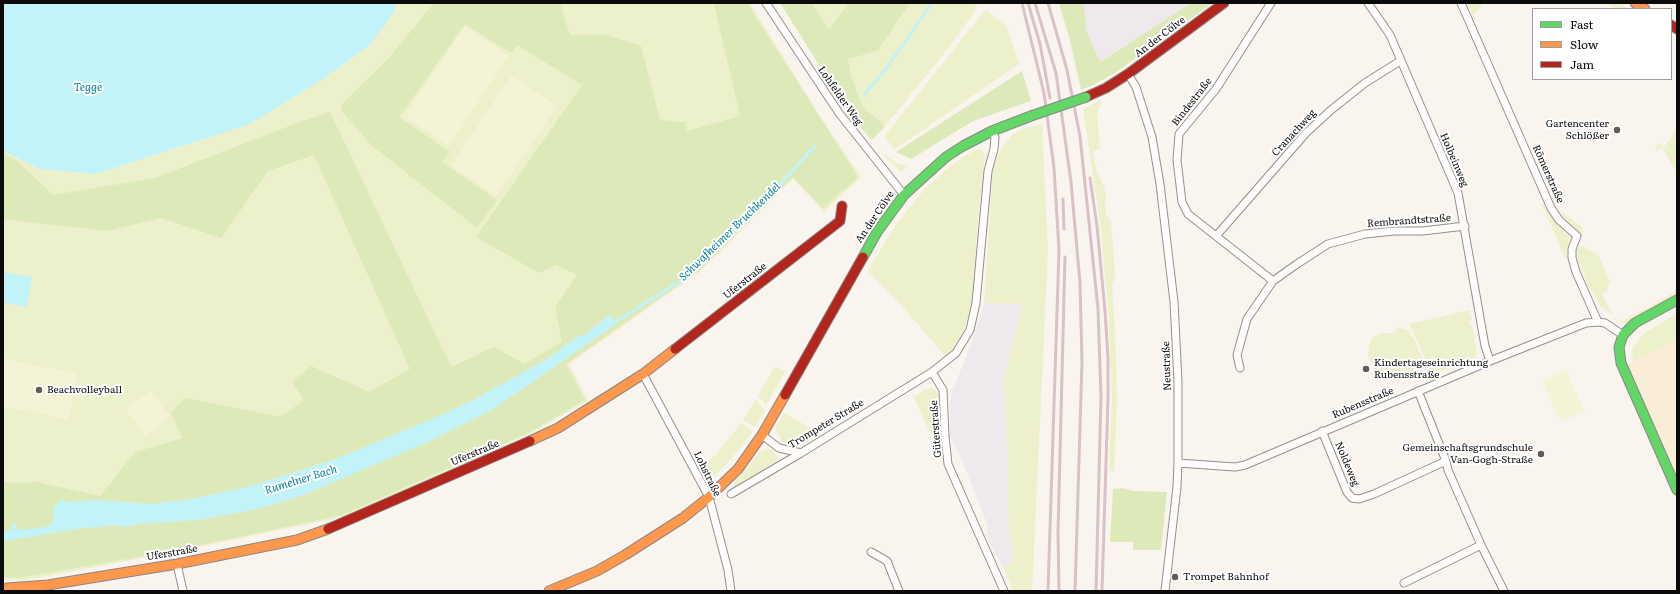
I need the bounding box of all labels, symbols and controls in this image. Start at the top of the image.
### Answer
legend [1532,8,1672,80]
street label: An der Cölve [1132,14,1188,60]
text: Fast [1570,15,1593,33]
text: Slow [1570,35,1598,53]
text: Jam [1570,55,1594,73]
street label: Lohfelder Weg [815,64,865,128]
street label: Bindestraße [1169,76,1215,128]
water label: Tegge [74,81,102,95]
street label: Cranachweg [1269,107,1319,159]
place label: Gartencenter Schlößer [1546,118,1609,142]
marker: Gartencenter Schlößer [1612,125,1622,135]
street label: Holbeinweg [1437,131,1471,189]
street label: Römerstraße [1530,143,1566,205]
water label: Schwafheimer Bruchkendel [677,180,783,284]
street label: An der Cölve [853,189,897,245]
street label: Rembrandtstraße [1367,212,1451,230]
street label: Uferstraße [721,260,769,302]
street label: Neustraße [1160,341,1174,391]
place label: Kindertageseinrichtung Rubensstraße [1374,357,1488,380]
marker: Kindertageseinrichtung Rubensstraße [1361,364,1371,374]
place label: Beachvolleyball [47,384,122,396]
marker: Beachvolleyball [34,385,44,395]
street label: Rubensstraße [1331,385,1395,421]
street label: Trompeter Straße [786,397,866,451]
street label: Güterstraße [928,400,944,458]
street label: Uferstraße [449,437,501,469]
street label: Noldeweg [1332,440,1362,488]
place label: Gemeinschaftsgrundschule Van-Gogh-Straße [1402,442,1533,466]
street label: Lohstraße [691,449,723,499]
marker: Gemeinschaftsgrundschule Van-Gogh-Straße [1536,449,1546,459]
water label: Rumelner Bach [263,463,339,497]
street label: Uferstraße [146,543,198,563]
place label: Trompet Bahnhof [1183,571,1269,583]
marker: Trompet Bahnhof [1170,572,1180,582]

